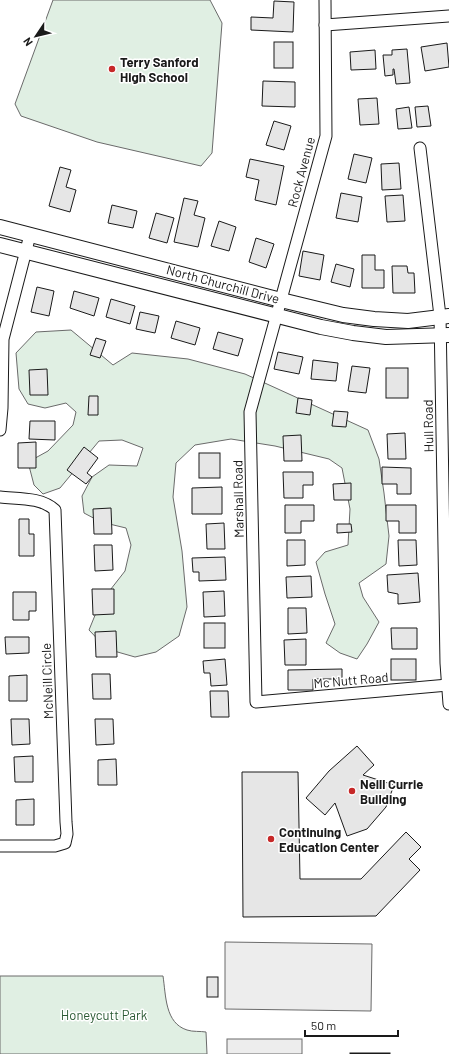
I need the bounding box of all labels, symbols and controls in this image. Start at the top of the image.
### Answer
north arrow [16,16,56,56]
text: N [20,35,35,49]
place label: Terry Sanford High School [120,54,199,85]
marker: Terry Sanford High School [107,64,117,74]
street label: Rock Avenue [284,135,318,209]
street label: North Churchill Drive [165,261,281,307]
street label: Hull Road [420,399,436,453]
street label: Marshall Road [229,460,247,538]
street label: McNeill Circle [38,643,56,719]
street label: Mc Nutt Road [313,669,389,691]
place label: Neill Currie Building [360,776,423,807]
marker: Neill Currie Building [347,786,357,796]
place label: Continuing Education Center [279,824,379,855]
marker: Continuing Education Center [266,834,276,844]
park label: Honeycutt Park [61,1007,148,1023]
scale bar [305,1012,398,1038]
text: 50 m [311,1018,336,1032]

